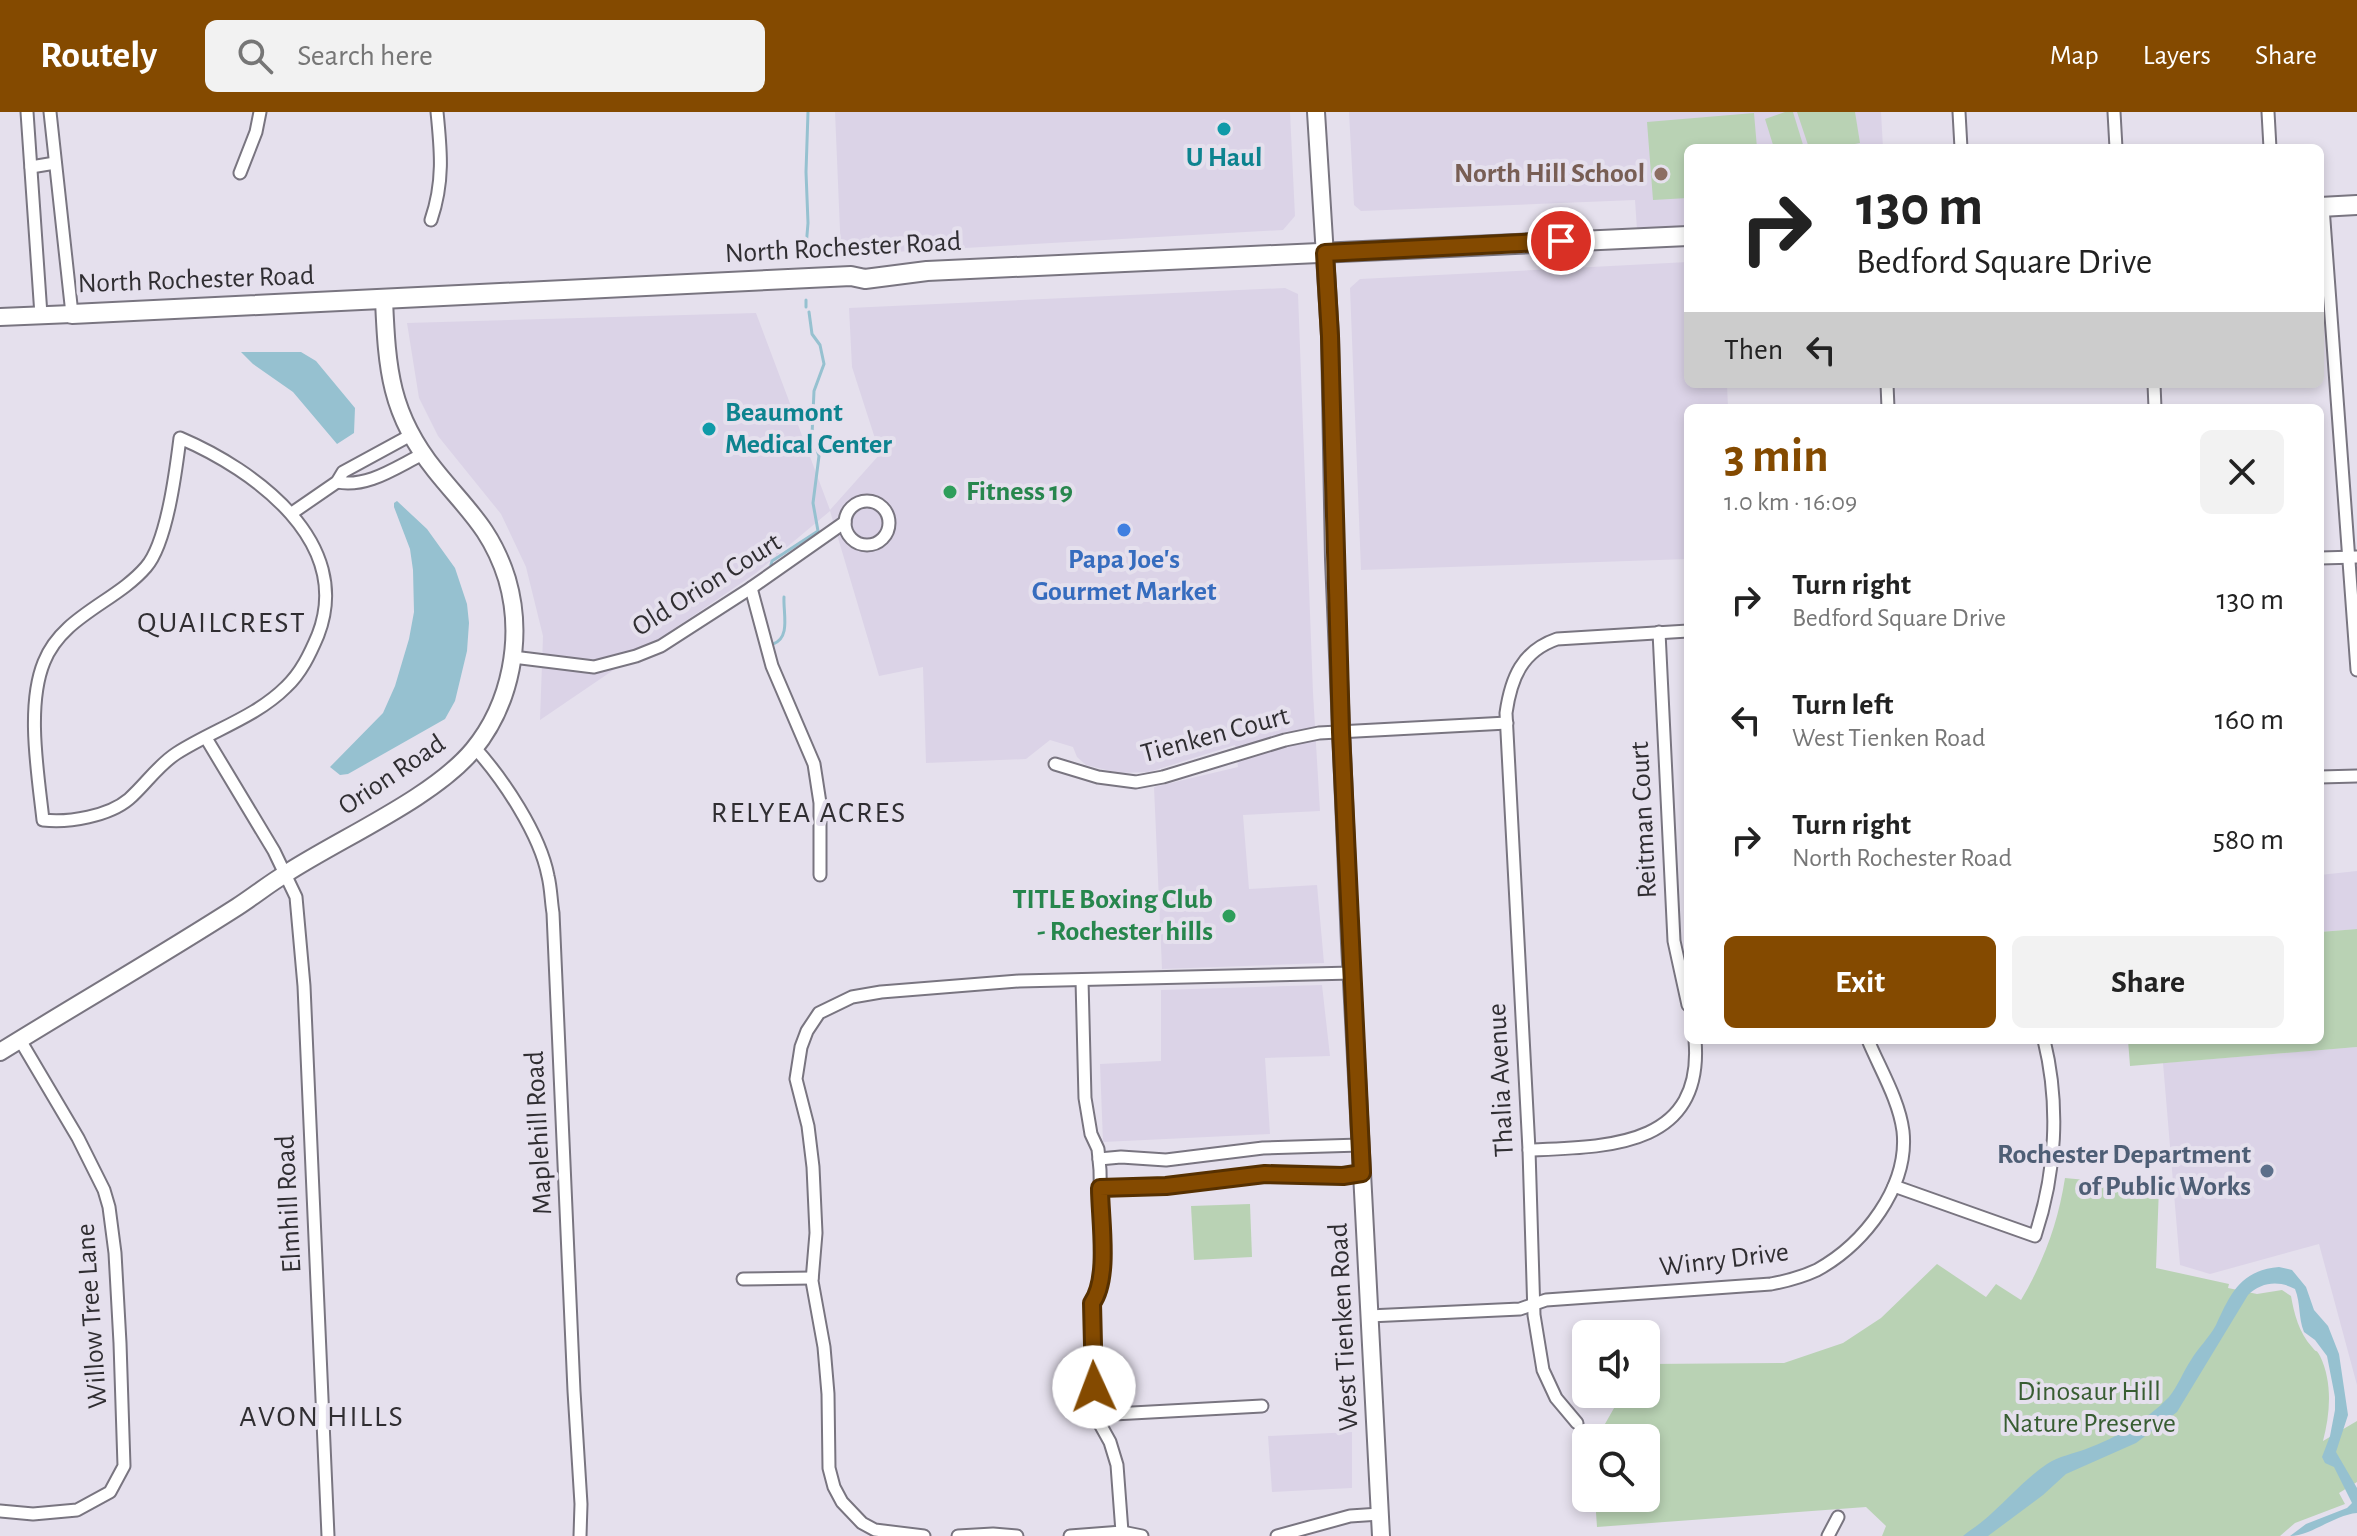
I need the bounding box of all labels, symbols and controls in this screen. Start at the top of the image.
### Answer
search box [205,20,765,92]
icon: search [233,34,277,78]
text: Routely [40,37,157,75]
text: Search here [297,41,433,71]
text: Map [2050,42,2099,70]
text: Layers [2143,42,2211,70]
text: Share [2255,42,2317,70]
marker: U Haul [1215,120,1233,138]
place label: U Haul [1186,144,1262,172]
place label: North Hill School [1454,160,1645,188]
marker: North Hill School [1652,165,1670,183]
icon: right [1724,176,1828,280]
text: 130 m [1856,179,1983,235]
pin [1527,207,1595,275]
icon: arrive [1539,219,1583,263]
street label: North Rochester Road [724,228,962,268]
text: Bedford Square Drive [1856,244,2152,280]
street label: North Rochester Road [77,262,315,298]
icon: left [1799,328,1843,372]
text: Then [1724,335,1783,365]
place label: Beaumont Medical Center [725,399,892,459]
marker: Beaumont Medical Center [700,420,718,438]
button: close [2200,430,2284,514]
text: 3 min [1724,433,1829,481]
place label: Fitness 19 [966,478,1073,506]
marker: Fitness 19 [941,483,959,501]
text: 1.0 km · 16:09 [1724,489,1857,515]
marker: Papa Joe's Gourmet Market [1115,521,1133,539]
street label: Old Orion Court [628,528,786,642]
place label: Papa Joe's Gourmet Market [1032,546,1217,606]
text: Turn right [1792,570,1911,600]
icon: right [1724,578,1768,622]
text: 130 m [2217,585,2284,615]
text: Bedford Square Drive [1792,605,2006,631]
district label: QUAILCREST [137,608,307,638]
text: Turn left [1792,690,1893,720]
icon: left [1724,698,1768,742]
street label: Tienken Court [1138,702,1292,768]
text: 160 m [2215,705,2284,735]
text: West Tienken Road [1792,725,1986,751]
street label: Orion Road [334,729,450,821]
street label: Reitman Court [1626,741,1662,899]
district label: RELYEA ACRES [711,798,907,828]
text: Turn right [1792,810,1911,840]
icon: right [1724,818,1768,862]
text: 580 m [2212,825,2284,855]
text: North Rochester Road [1792,845,2012,871]
place label: TITLE Boxing Club - Rochester hills [1012,886,1213,946]
marker: TITLE Boxing Club - Rochester hills [1220,907,1238,925]
button: Exit [1724,936,1996,1028]
button: Share [2012,936,2284,1028]
street label: Thalia Avenue [1483,1002,1519,1158]
street label: Maplehill Road [521,1050,557,1216]
street label: Elmhill Road [271,1134,307,1274]
place label: Rochester Department of Public Works [1997,1141,2252,1201]
marker: Rochester Department of Public Works [2258,1162,2276,1180]
street label: Willow Tree Lane [72,1222,112,1410]
street label: West Tienken Road [1325,1222,1363,1432]
street label: Winry Drive [1658,1238,1790,1282]
map controls [1572,1320,1660,1512]
button: sound [1572,1320,1660,1408]
position arrow [1052,1345,1136,1429]
park label: Dinosaur Hill Nature Preserve [2002,1378,2176,1438]
district label: AVON HILLS [239,1402,405,1432]
button: search [1572,1424,1660,1512]

